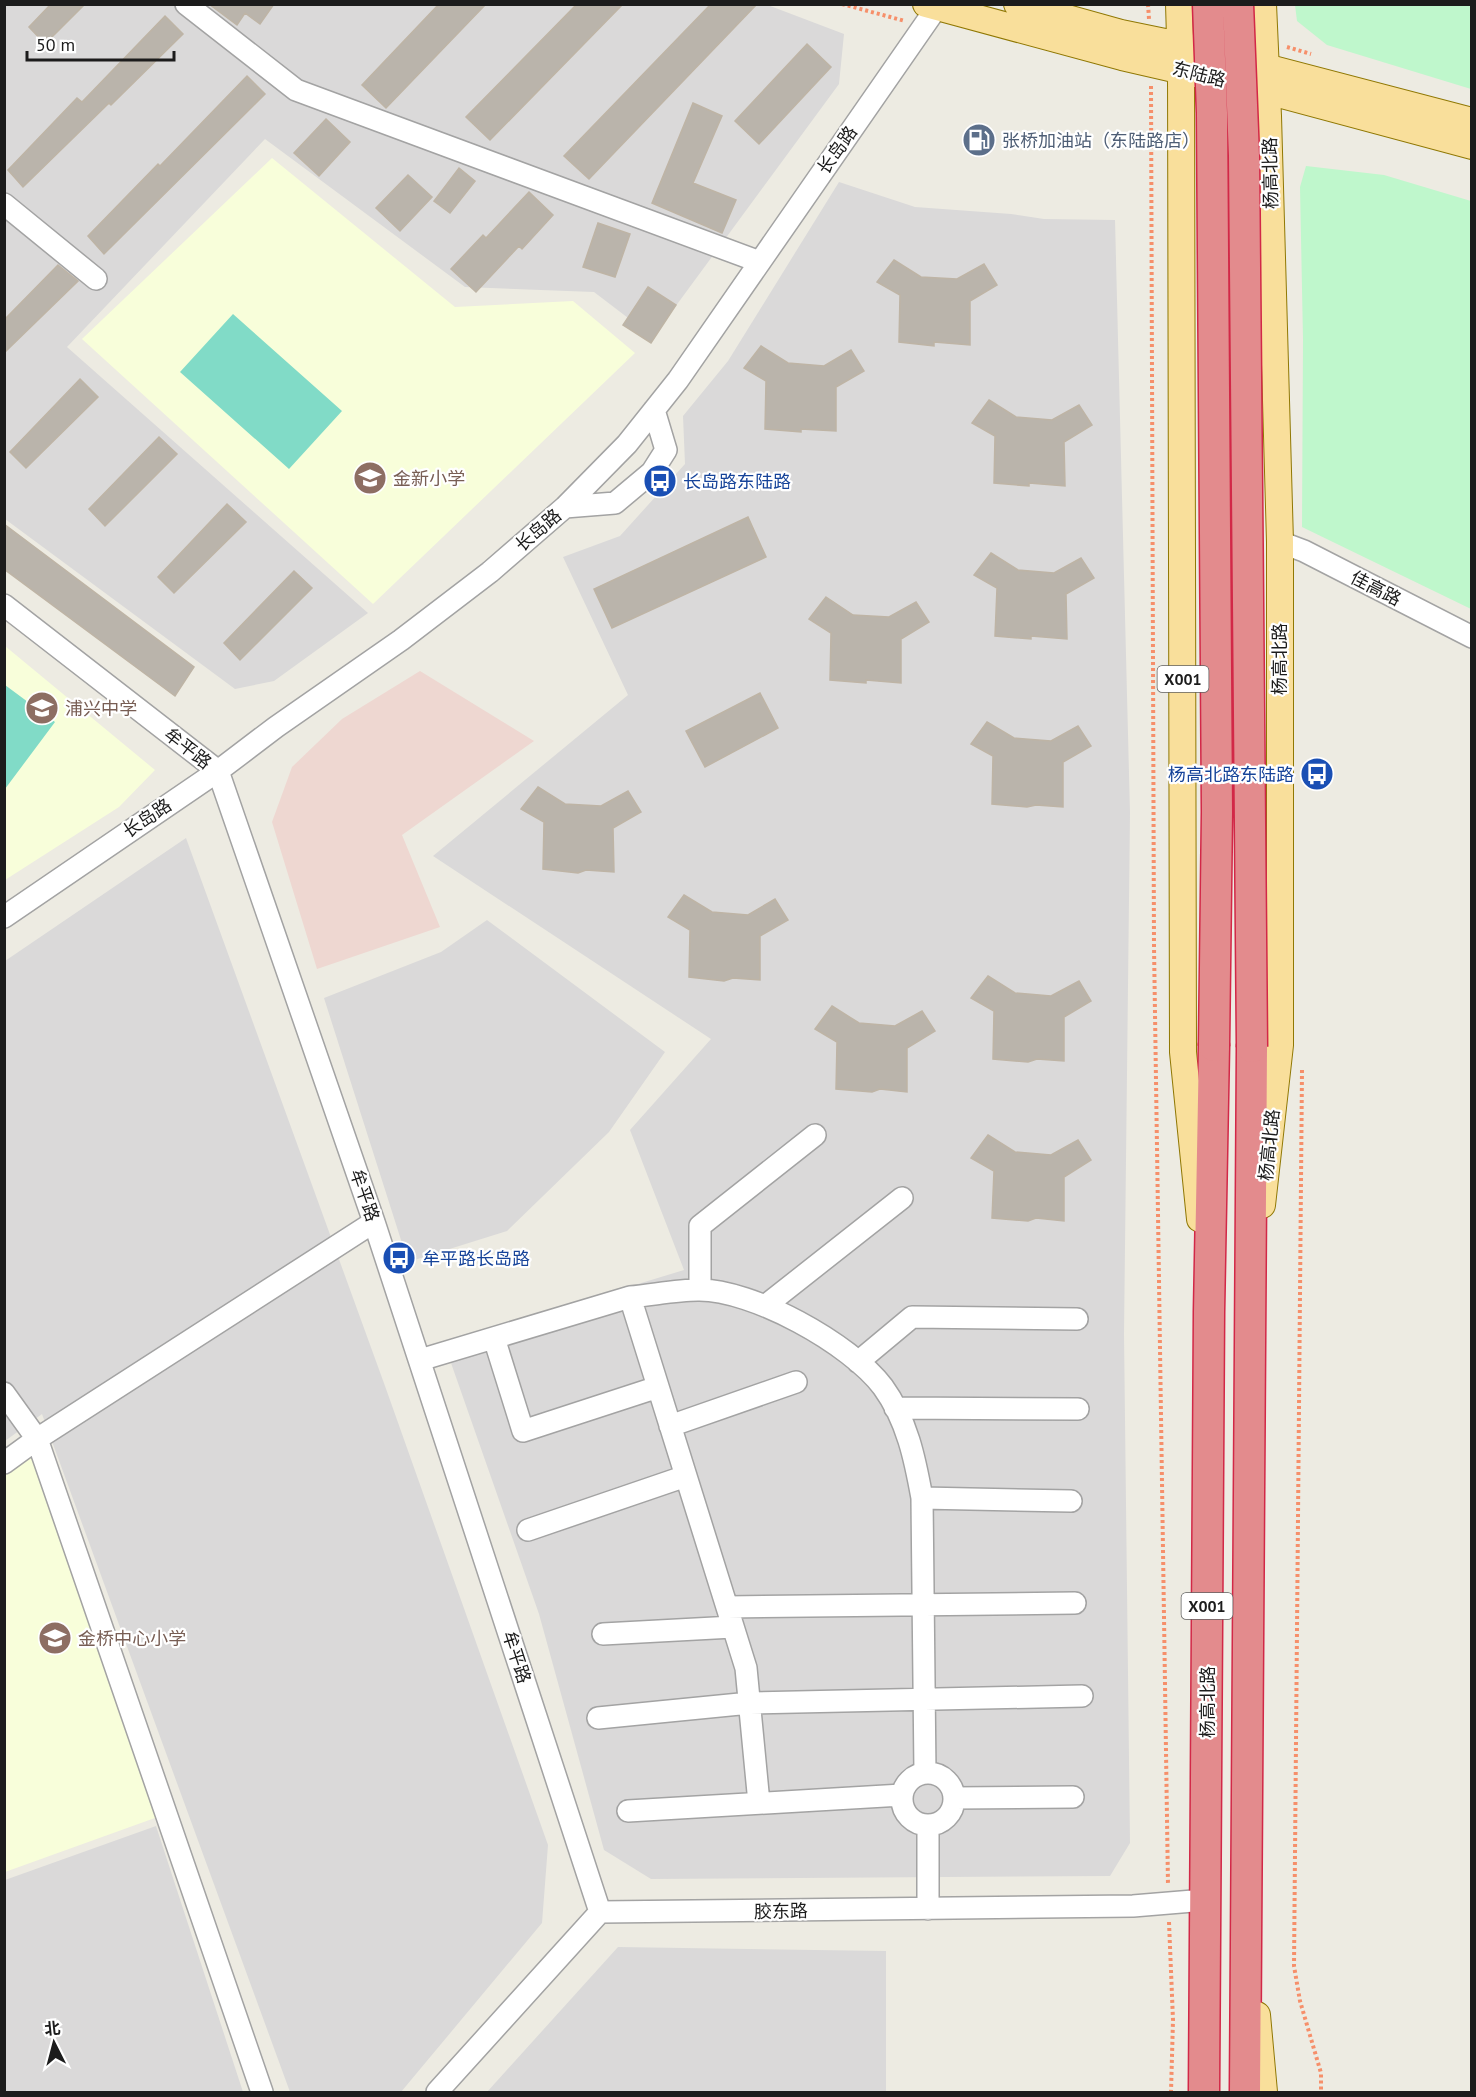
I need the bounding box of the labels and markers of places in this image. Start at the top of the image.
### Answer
fuel station icon: 张桥加油站（东陆路店） [961,122,997,158]
place label: 张桥加油站（东陆路店） [1002,129,1200,152]
school or university icon: 金新小学 [352,460,388,496]
bus stop icon: 长岛路东陆路 [642,463,678,499]
place label: 金新小学 [393,467,465,490]
place label: 长岛路东陆路 [683,470,791,493]
school or university icon: 浦兴中学 [24,690,60,726]
place label: 浦兴中学 [65,697,137,720]
bus stop icon: 杨高北路东陆路 [1299,756,1335,792]
place label: 杨高北路东陆路 [1168,763,1294,786]
bus stop icon: 牟平路长岛路 [381,1240,417,1276]
place label: 牟平路长岛路 [422,1247,530,1270]
school or university icon: 金桥中心小学 [37,1620,73,1656]
place label: 金桥中心小学 [78,1627,186,1650]

